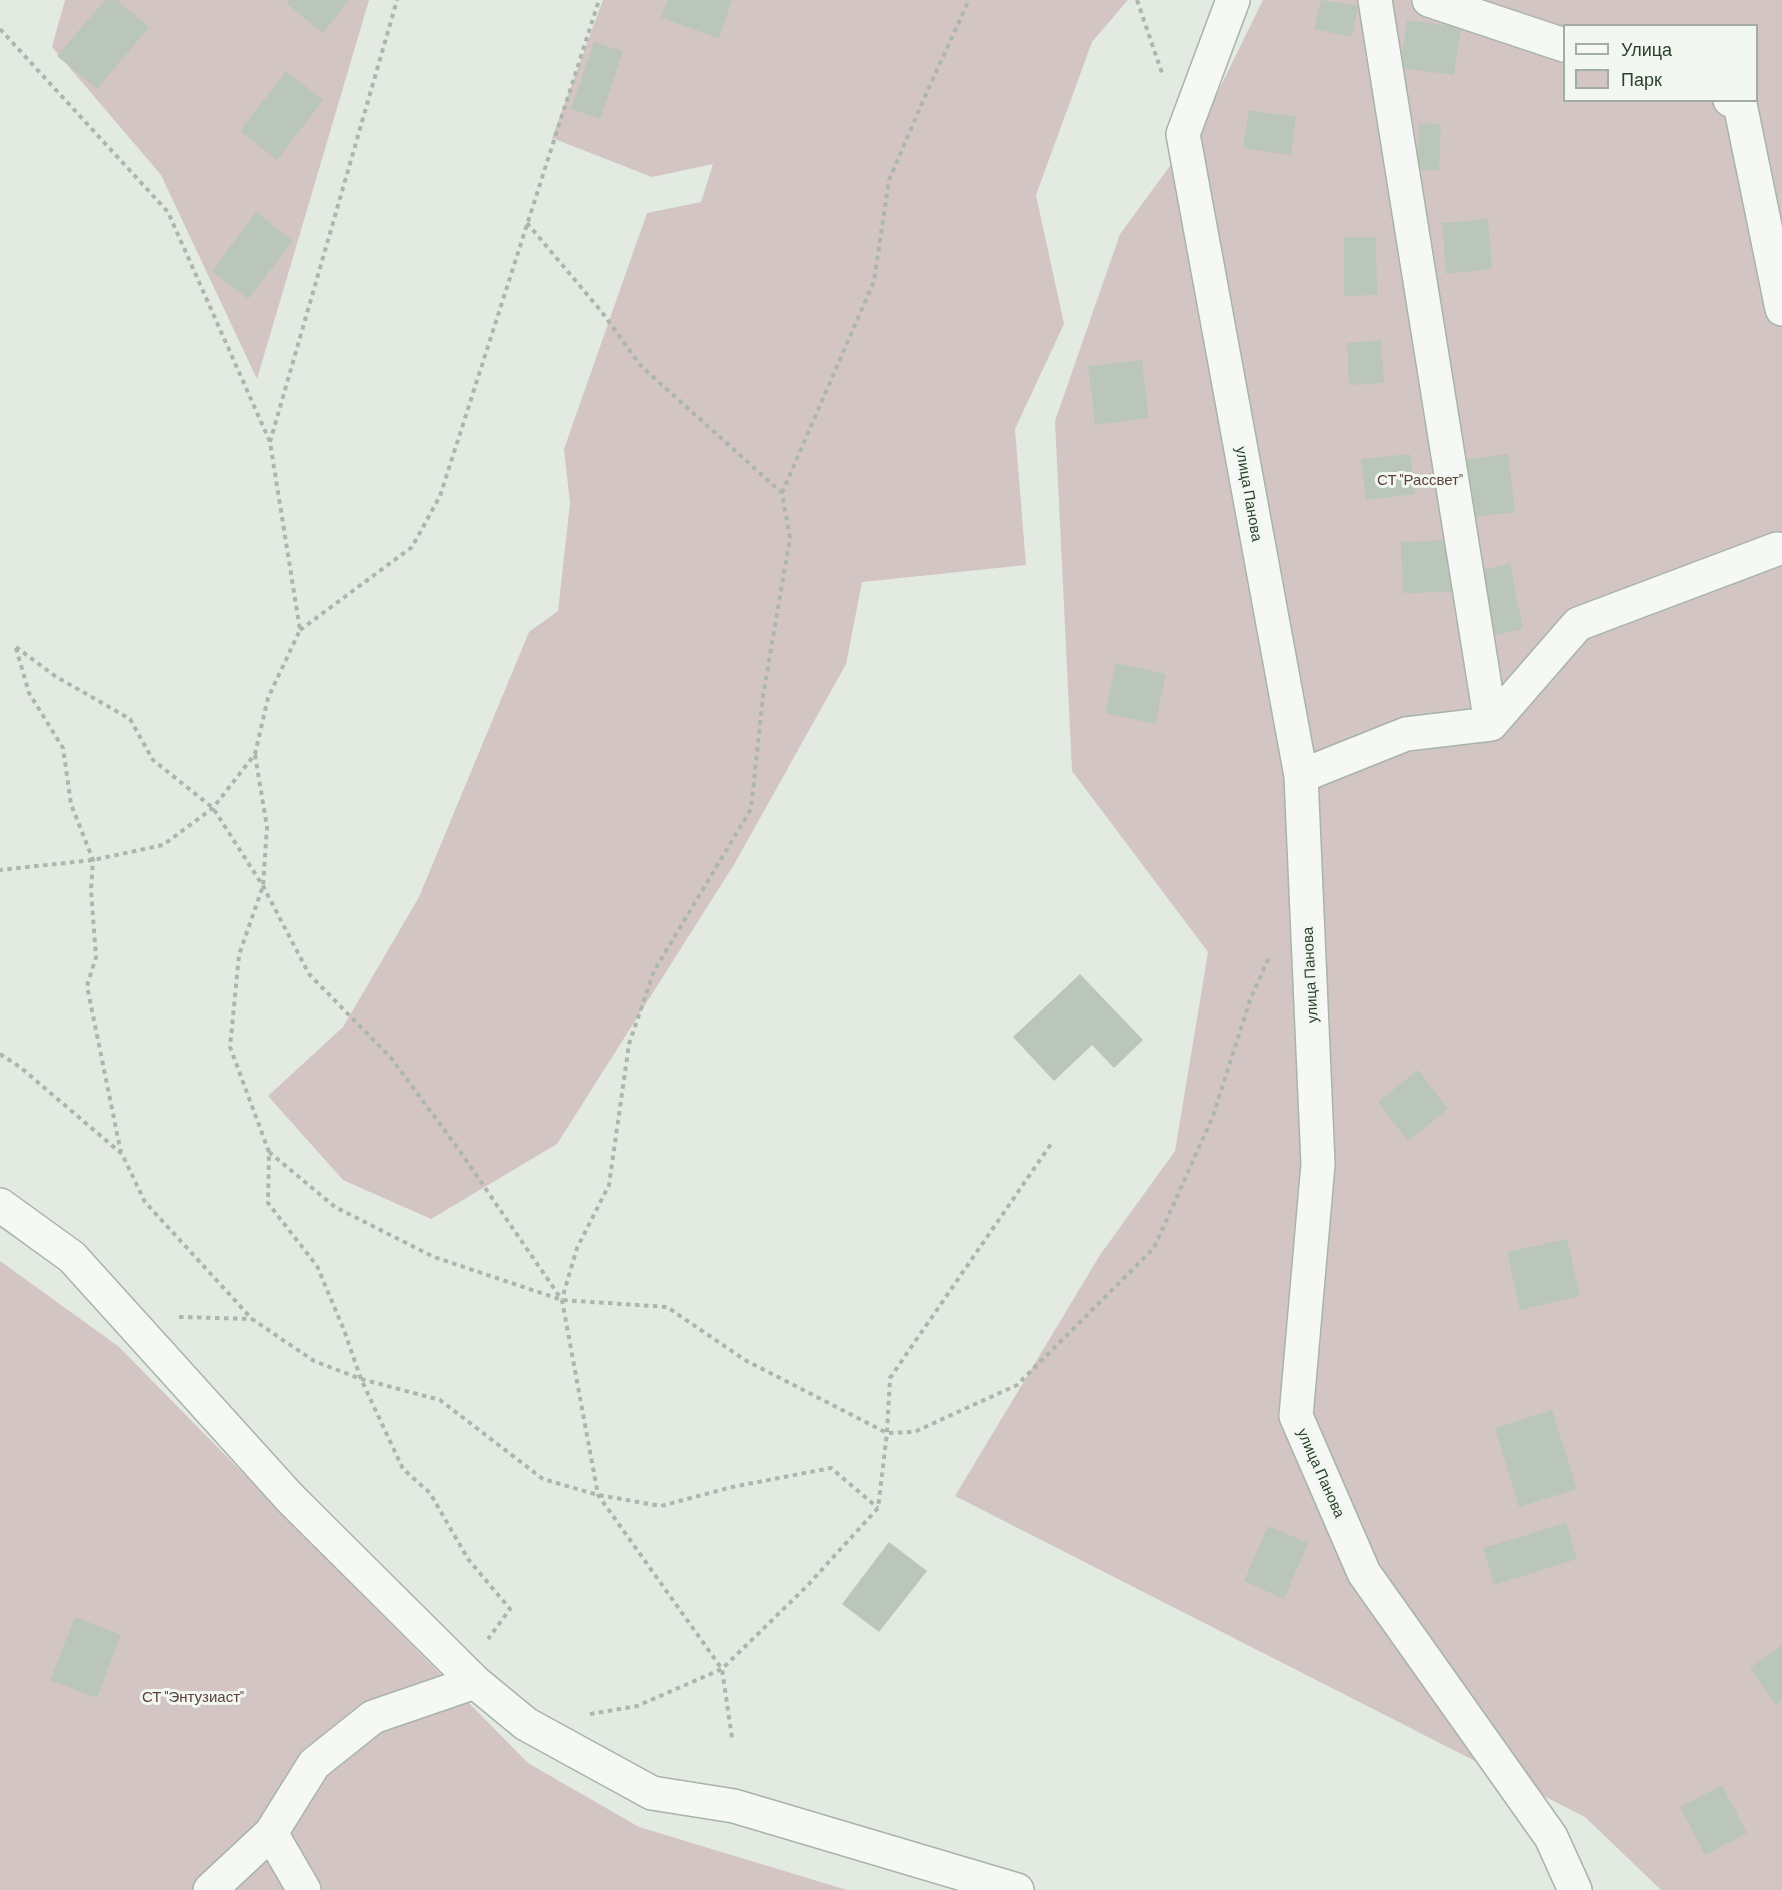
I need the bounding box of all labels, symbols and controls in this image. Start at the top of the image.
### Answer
legend [1563,24,1758,102]
text: Улица [1621,38,1672,60]
text: Парк [1621,68,1662,90]
street label: улица Панова [1232,445,1266,543]
park label: СТ "Рассвет" [1377,471,1463,489]
street label: улица Панова [1298,927,1322,1023]
street label: улица Панова [1293,1425,1349,1521]
park label: СТ "Энтузиаст" [142,1688,244,1706]

